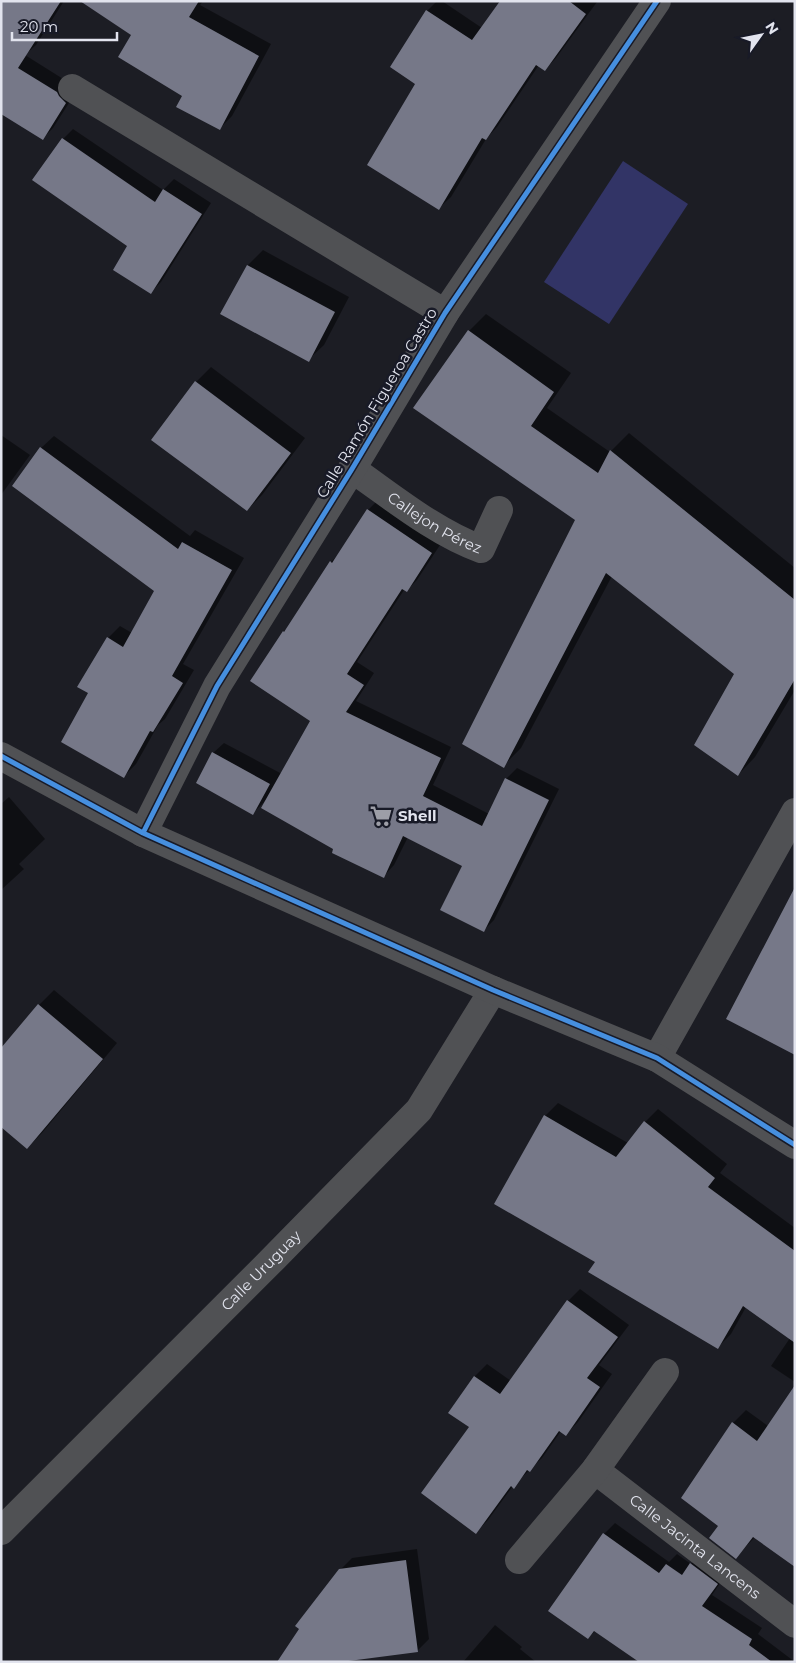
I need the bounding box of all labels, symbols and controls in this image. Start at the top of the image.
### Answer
scale bar [12,10,118,42]
north arrow [736,10,786,60]
text: 20 m [20,17,58,36]
text: N [761,18,783,38]
street label: Calle Ramón Figueroa Castro [312,304,441,501]
street label: Callejon Pérez [384,488,485,558]
supermarket icon: Shell [368,803,394,829]
place label: Shell [398,806,437,825]
street label: Calle Uruguay [217,1226,305,1314]
street label: Calle Jacinta Lancens [626,1490,765,1603]

